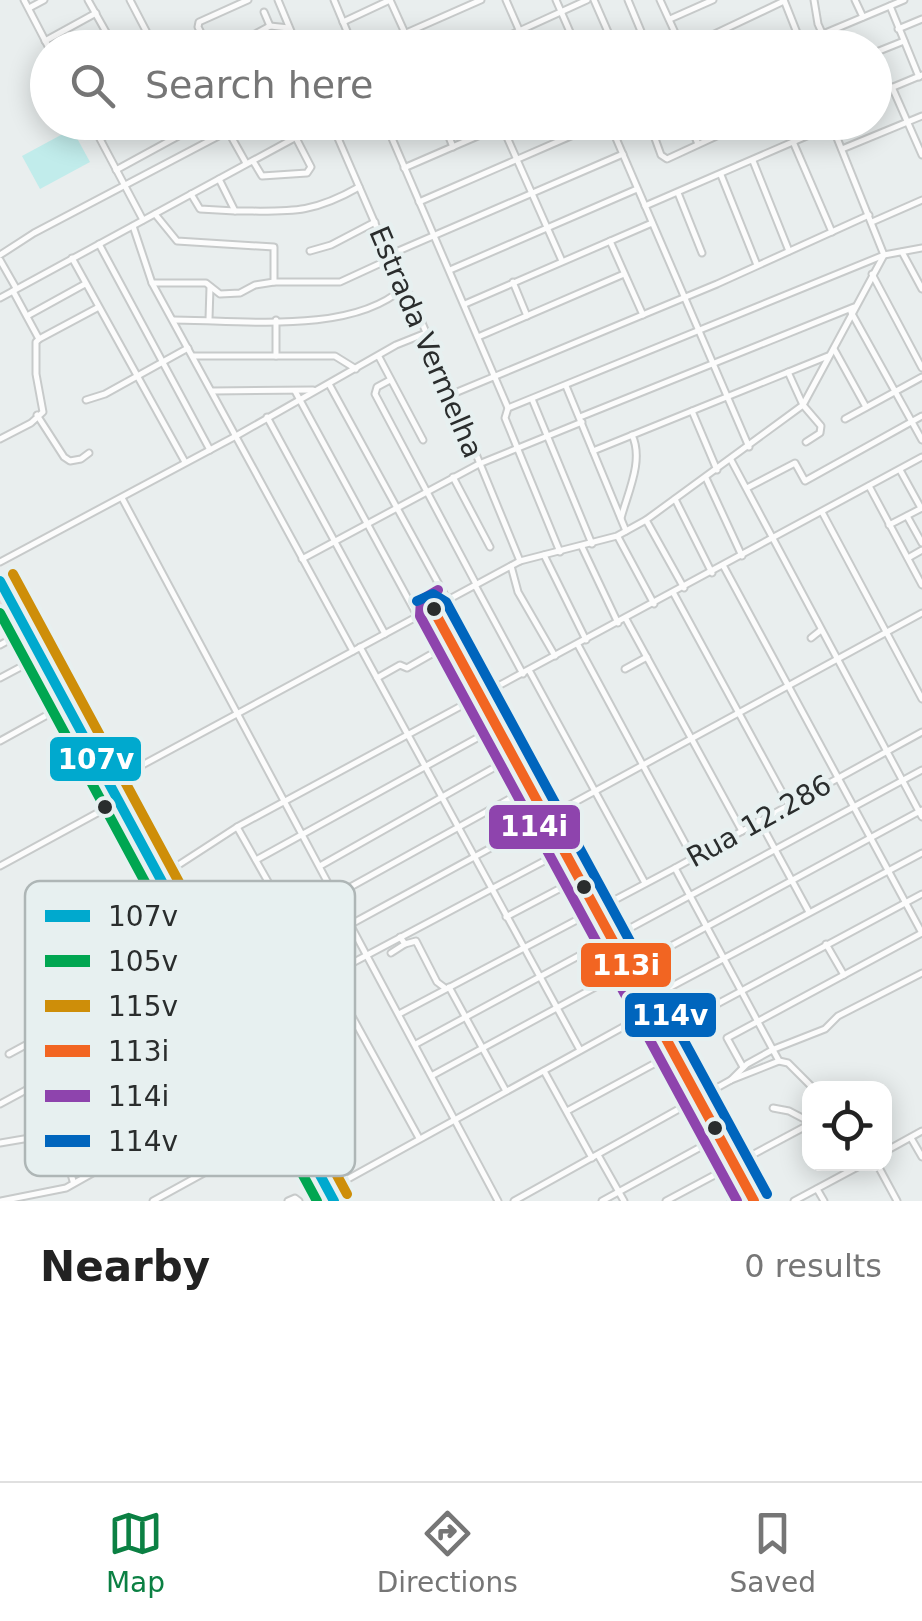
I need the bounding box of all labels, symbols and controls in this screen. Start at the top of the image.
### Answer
search box [30,30,892,140]
icon: search [65,58,120,113]
text: Search here [145,63,373,107]
street label: Estrada Vermelha [362,221,490,463]
unlabelled marker [424,599,444,619]
line badge: 107v [48,735,143,783]
text: 107v [58,743,134,776]
street label: Rua 12.286 [681,768,837,874]
unlabelled marker [95,797,115,817]
line badge: 114i [487,803,582,851]
text: 114i [500,810,568,843]
unlabelled marker [574,877,594,897]
legend [25,881,355,1176]
text: 107v [108,900,178,933]
line badge: 113i [579,941,673,989]
text: 105v [108,945,178,978]
text: 113i [592,949,660,982]
text: 115v [108,990,178,1023]
line badge: 114v [623,991,718,1039]
text: 114v [632,999,708,1032]
text: 113i [108,1035,169,1068]
text: 114i [108,1080,169,1113]
map controls [802,1081,892,1171]
button: locate [802,1081,892,1171]
unlabelled marker [705,1118,725,1138]
text: 114v [108,1125,178,1158]
text: Nearby [40,1242,210,1291]
text: 0 results [744,1247,882,1285]
tab: Map [106,1506,165,1599]
tab: Directions [377,1506,518,1599]
tab: Saved [730,1506,816,1599]

